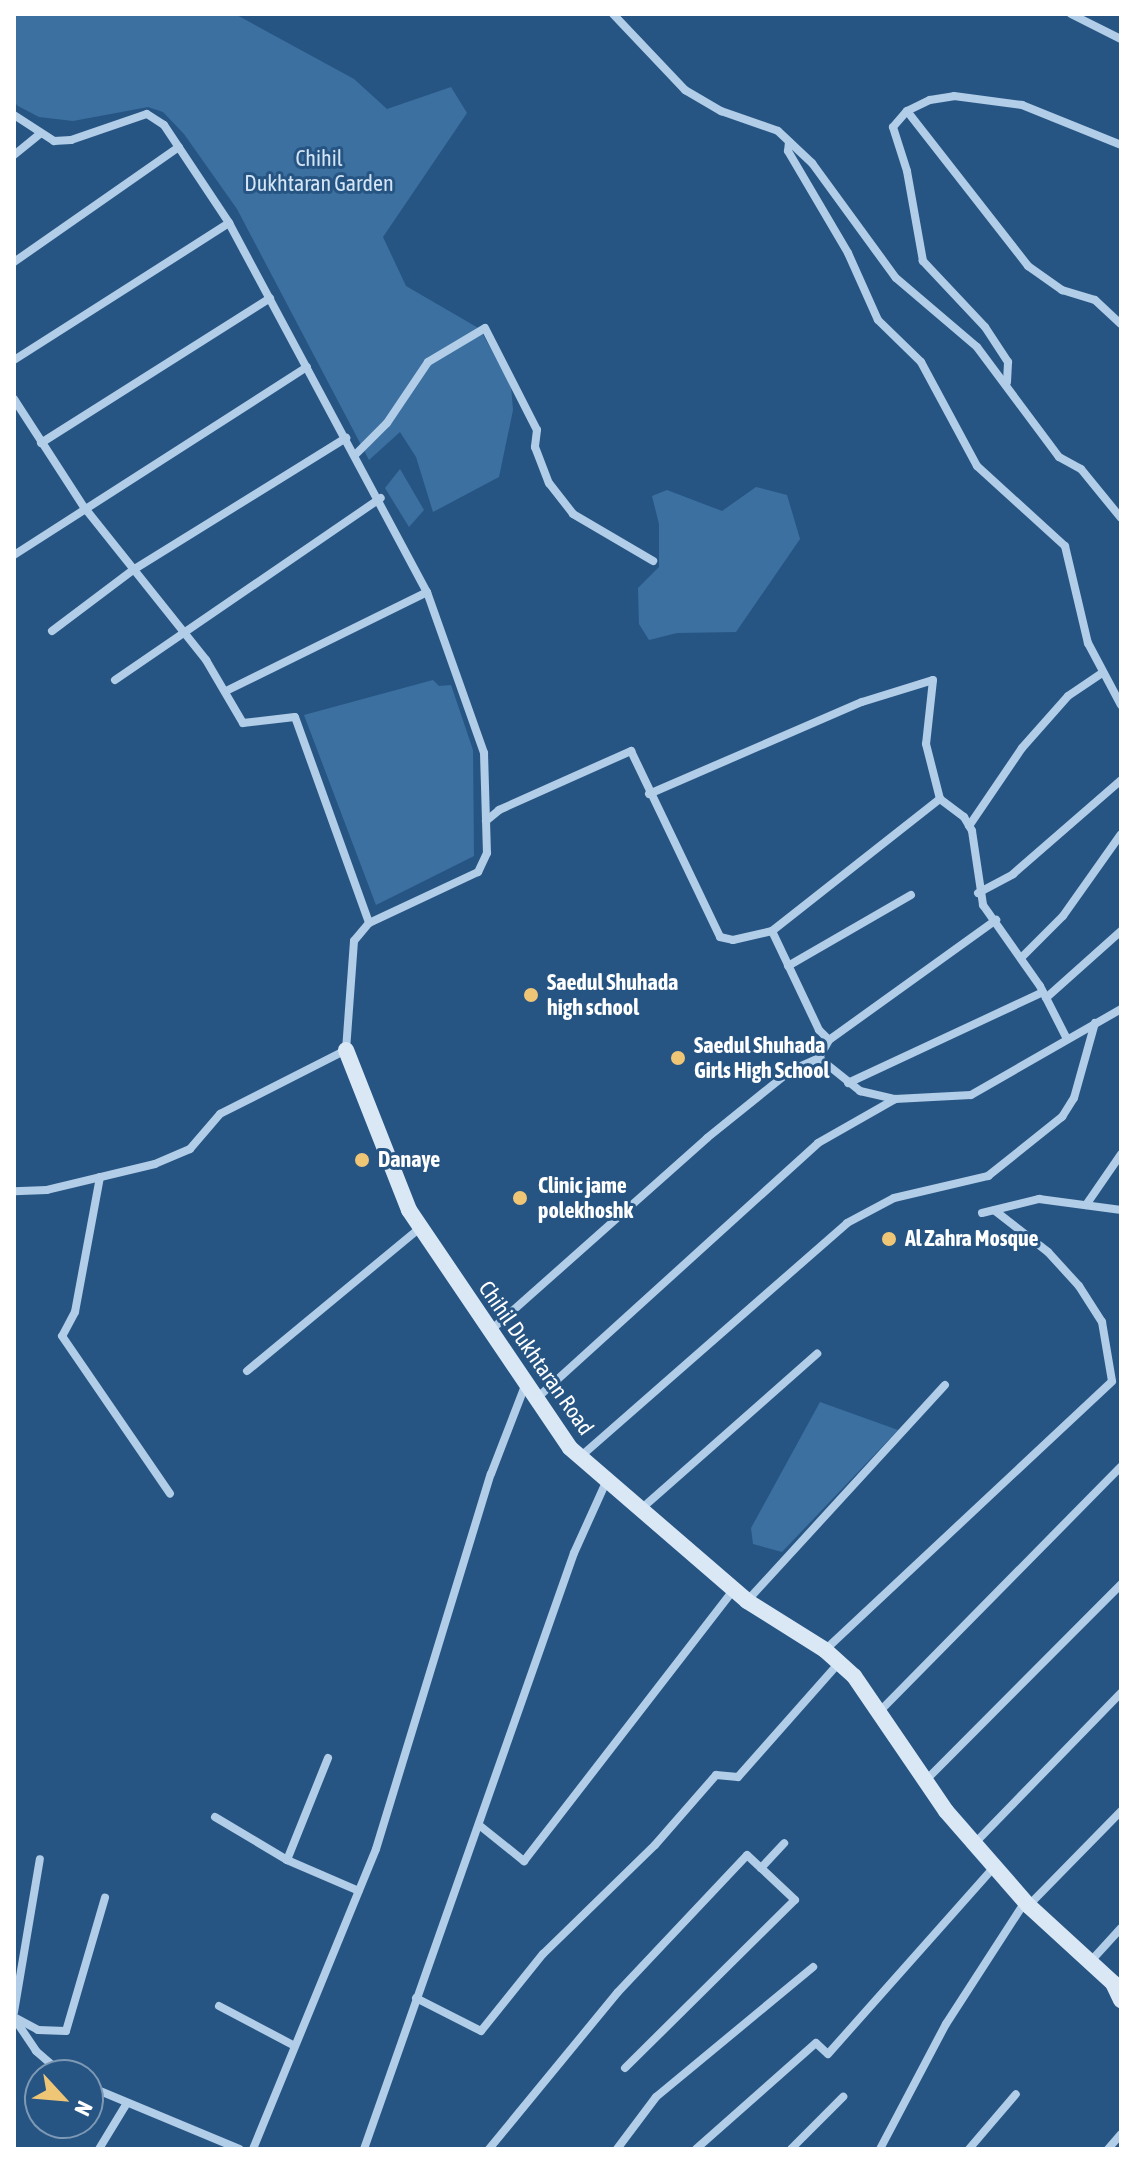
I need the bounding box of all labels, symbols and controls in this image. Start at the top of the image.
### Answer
park label: Chihil Dukhtaran Garden [244,145,394,196]
place label: Saedul Shuhada high school [547,969,678,1020]
marker: Saedul Shuhada high school [522,986,540,1004]
place label: Saedul Shuhada Girls High School [694,1032,829,1084]
marker: Saedul Shuhada Girls High School [669,1049,687,1067]
place label: Danaye [378,1147,440,1173]
marker: Danaye [353,1151,371,1169]
place label: Clinic jame polekhoshk [538,1172,633,1224]
marker: Clinic jame polekhoshk [509,1187,531,1209]
place label: Al Zahra Mosque [905,1226,1039,1252]
marker: Al Zahra Mosque [880,1230,898,1248]
street label: Chihil Dukhtaran Road [473,1276,599,1440]
north arrow [24,2059,104,2139]
text: N [69,2097,98,2120]

